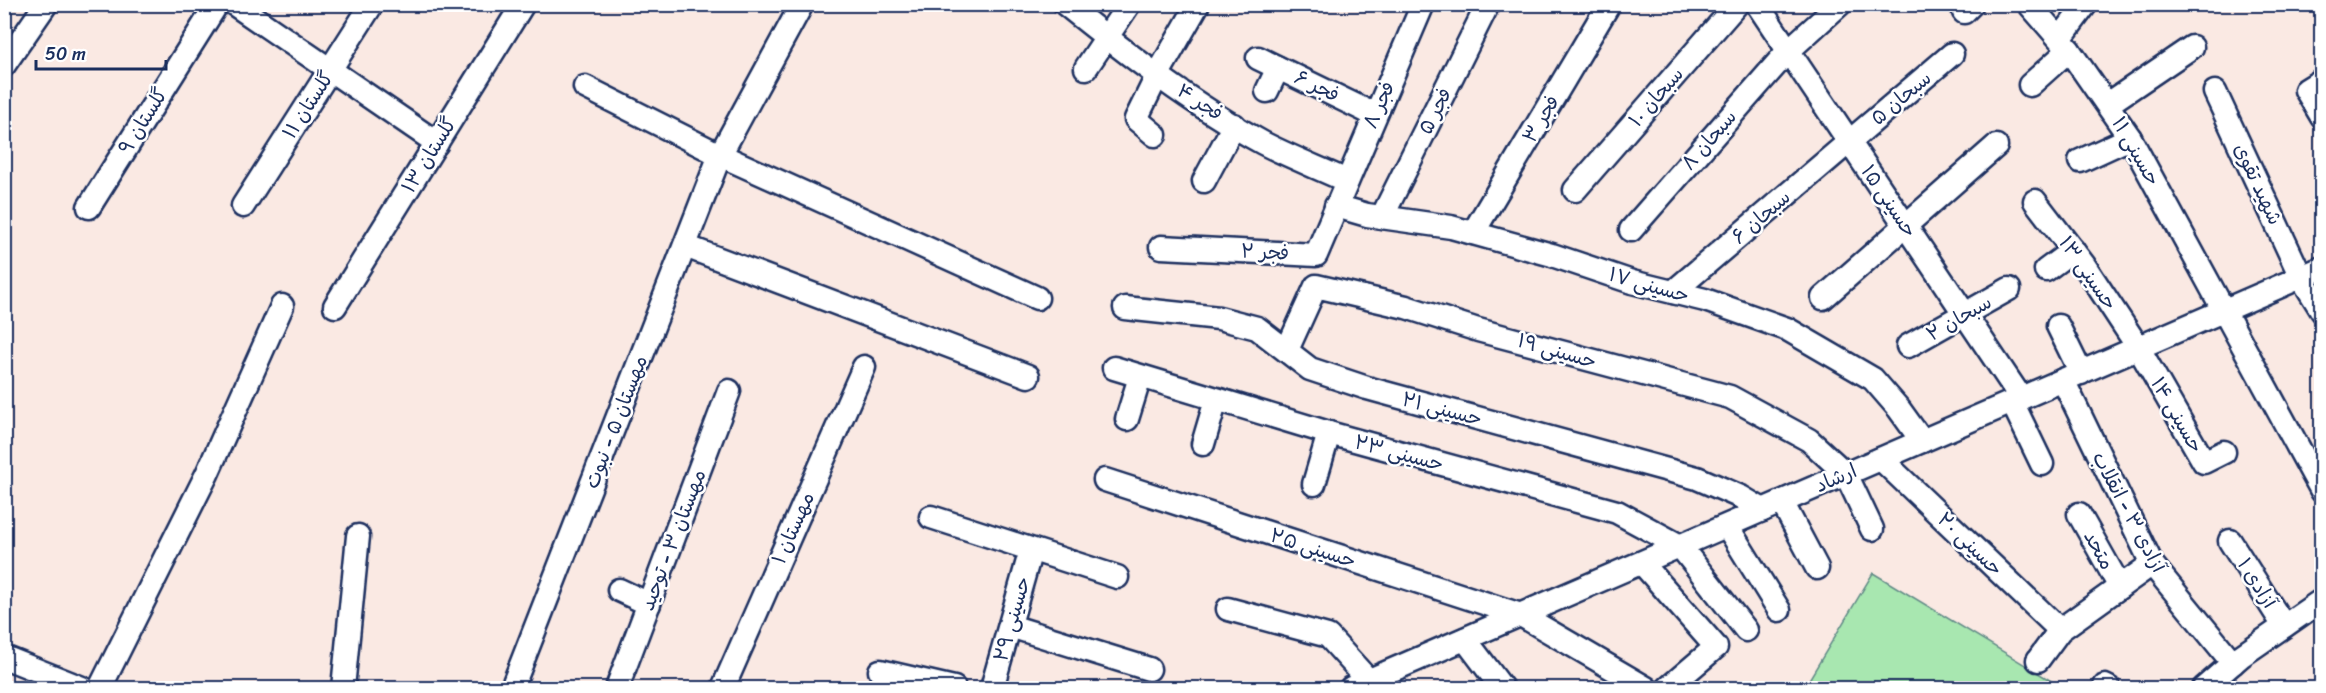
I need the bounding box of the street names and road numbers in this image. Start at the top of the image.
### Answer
street label: سبحان ۱۰ [1619,58,1693,136]
street label: فجر ۶ [1288,60,1346,112]
street label: سبحان ۵ [1862,62,1940,134]
street label: گلستان ۱۱ [273,64,343,146]
street label: فجر ۴ [1170,74,1230,130]
street label: فجر ۸ [1353,76,1405,134]
street label: گلستان ۹ [109,80,177,162]
street label: فجر ۵ [1408,81,1462,141]
street label: فجر ۳ [1513,88,1569,150]
street label: سبحان ۸ [1672,101,1746,179]
street label: حسینی ۱۱ [2102,109,2170,193]
street label: گلستان ۱۳ [392,110,466,200]
street label: شهید تقوی [2224,137,2292,231]
street label: حسینی ۱۵ [1851,157,1927,245]
street label: سبحان ۶ [1723,181,1799,253]
street label: حسینی ۱۳ [2049,228,2127,318]
street label: فجر ۲ [1240,233,1290,271]
street label: حسینی ۱۷ [1604,257,1694,313]
street label: سبحان ۲ [1919,285,1999,351]
street label: حسینی ۱۹ [1513,323,1601,379]
street label: مهستان ۵ - نبوت [574,350,658,494]
street label: حسینی ۱۴ [2141,370,2213,460]
street label: حسینی ۲۱ [1398,381,1486,437]
street label: حسینی ۲۳ [1350,424,1448,482]
street label: آزادی ۳ - انقلاب [2082,445,2176,580]
street label: ارشاد [1809,453,1863,503]
street label: مهستان ۳ - توحید [630,464,716,616]
street label: مهستان ۱ [762,486,824,570]
street label: حسینی ۲۰ [1929,503,2011,585]
street label: حسینی ۲۵ [1265,518,1361,578]
street label: متحد [2074,524,2124,576]
street label: آزادی ۱ [2228,551,2287,616]
street label: حسینی ۲۹ [983,572,1041,666]

